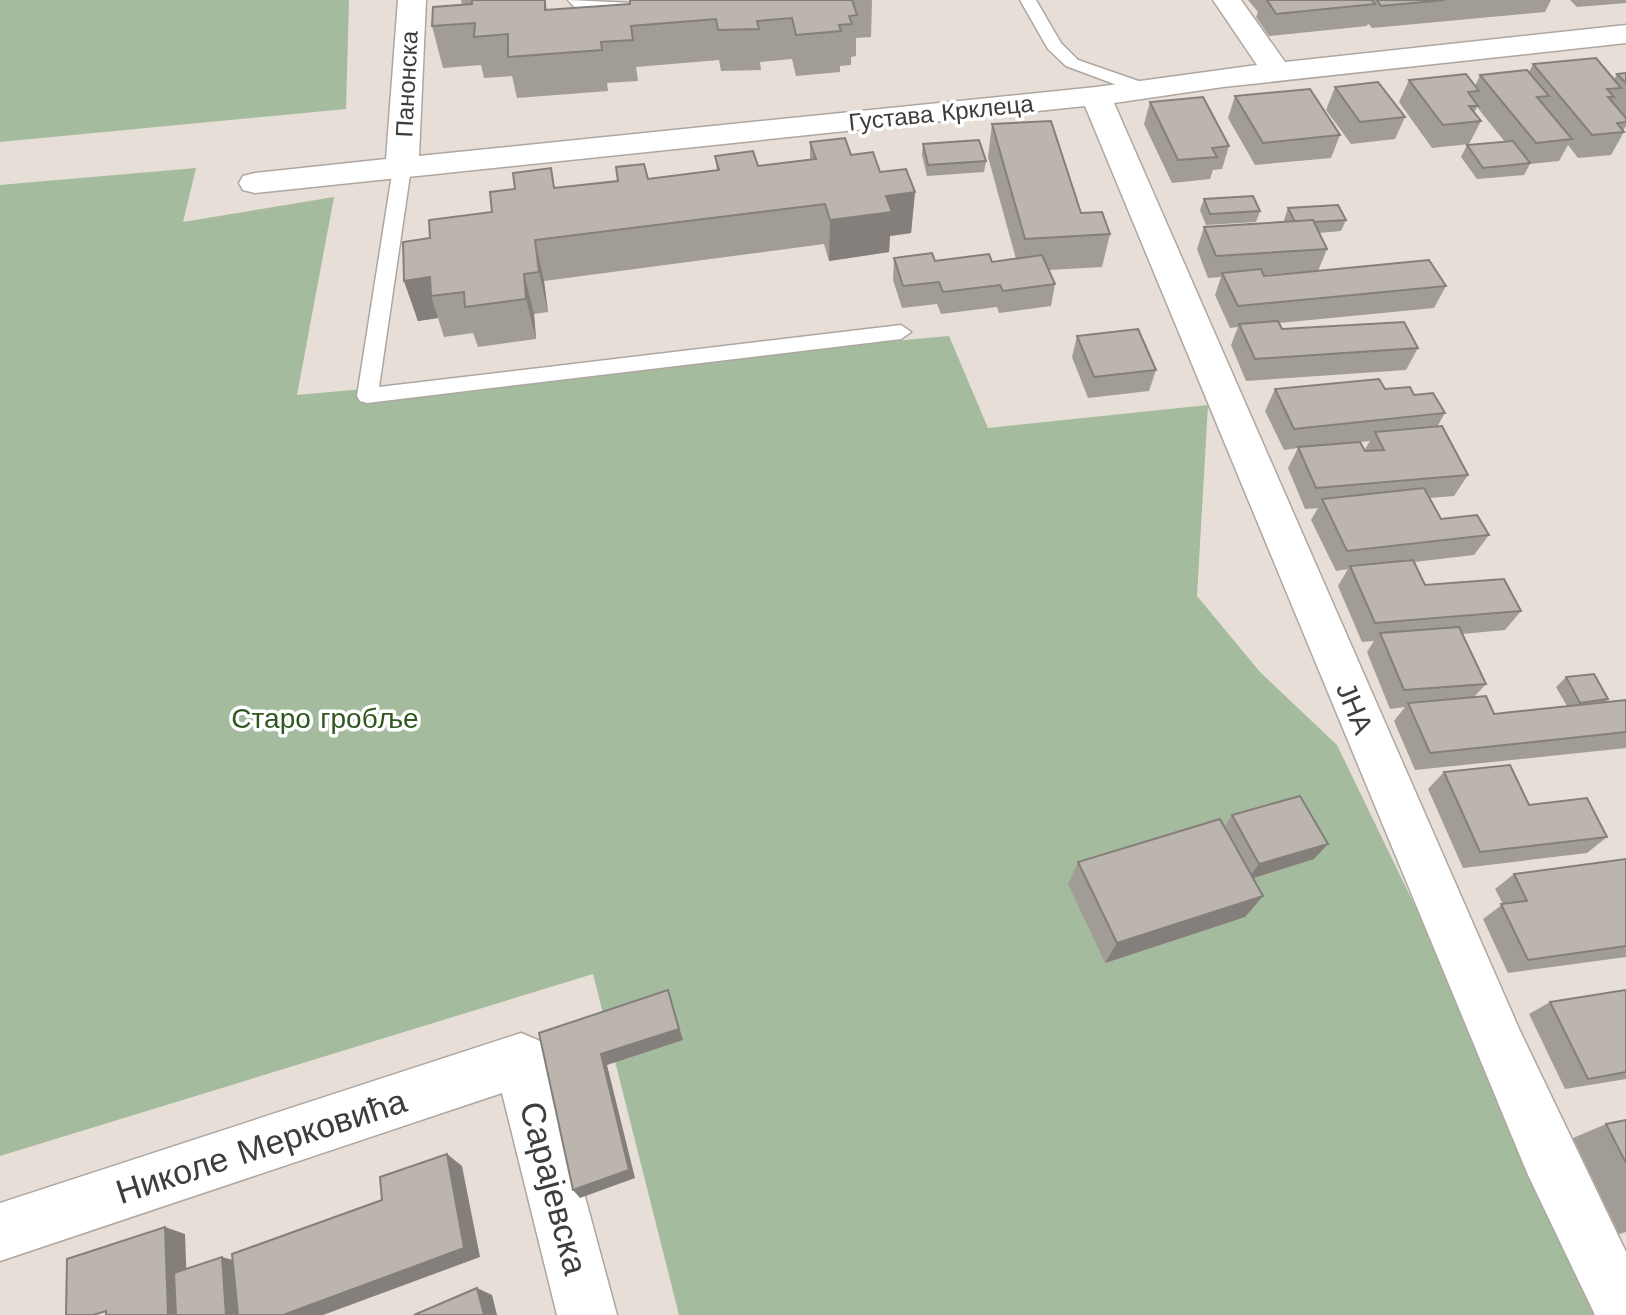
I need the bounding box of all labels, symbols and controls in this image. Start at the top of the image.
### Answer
street label: Панонска [390,29,424,138]
street label: Густава Крклеца [847,89,1035,137]
street label: ЈНА [1329,677,1380,739]
park label: Старо гробље [231,702,419,735]
street label: Николе Мерковића [111,1080,411,1212]
street label: Сарајевска [512,1097,596,1279]

